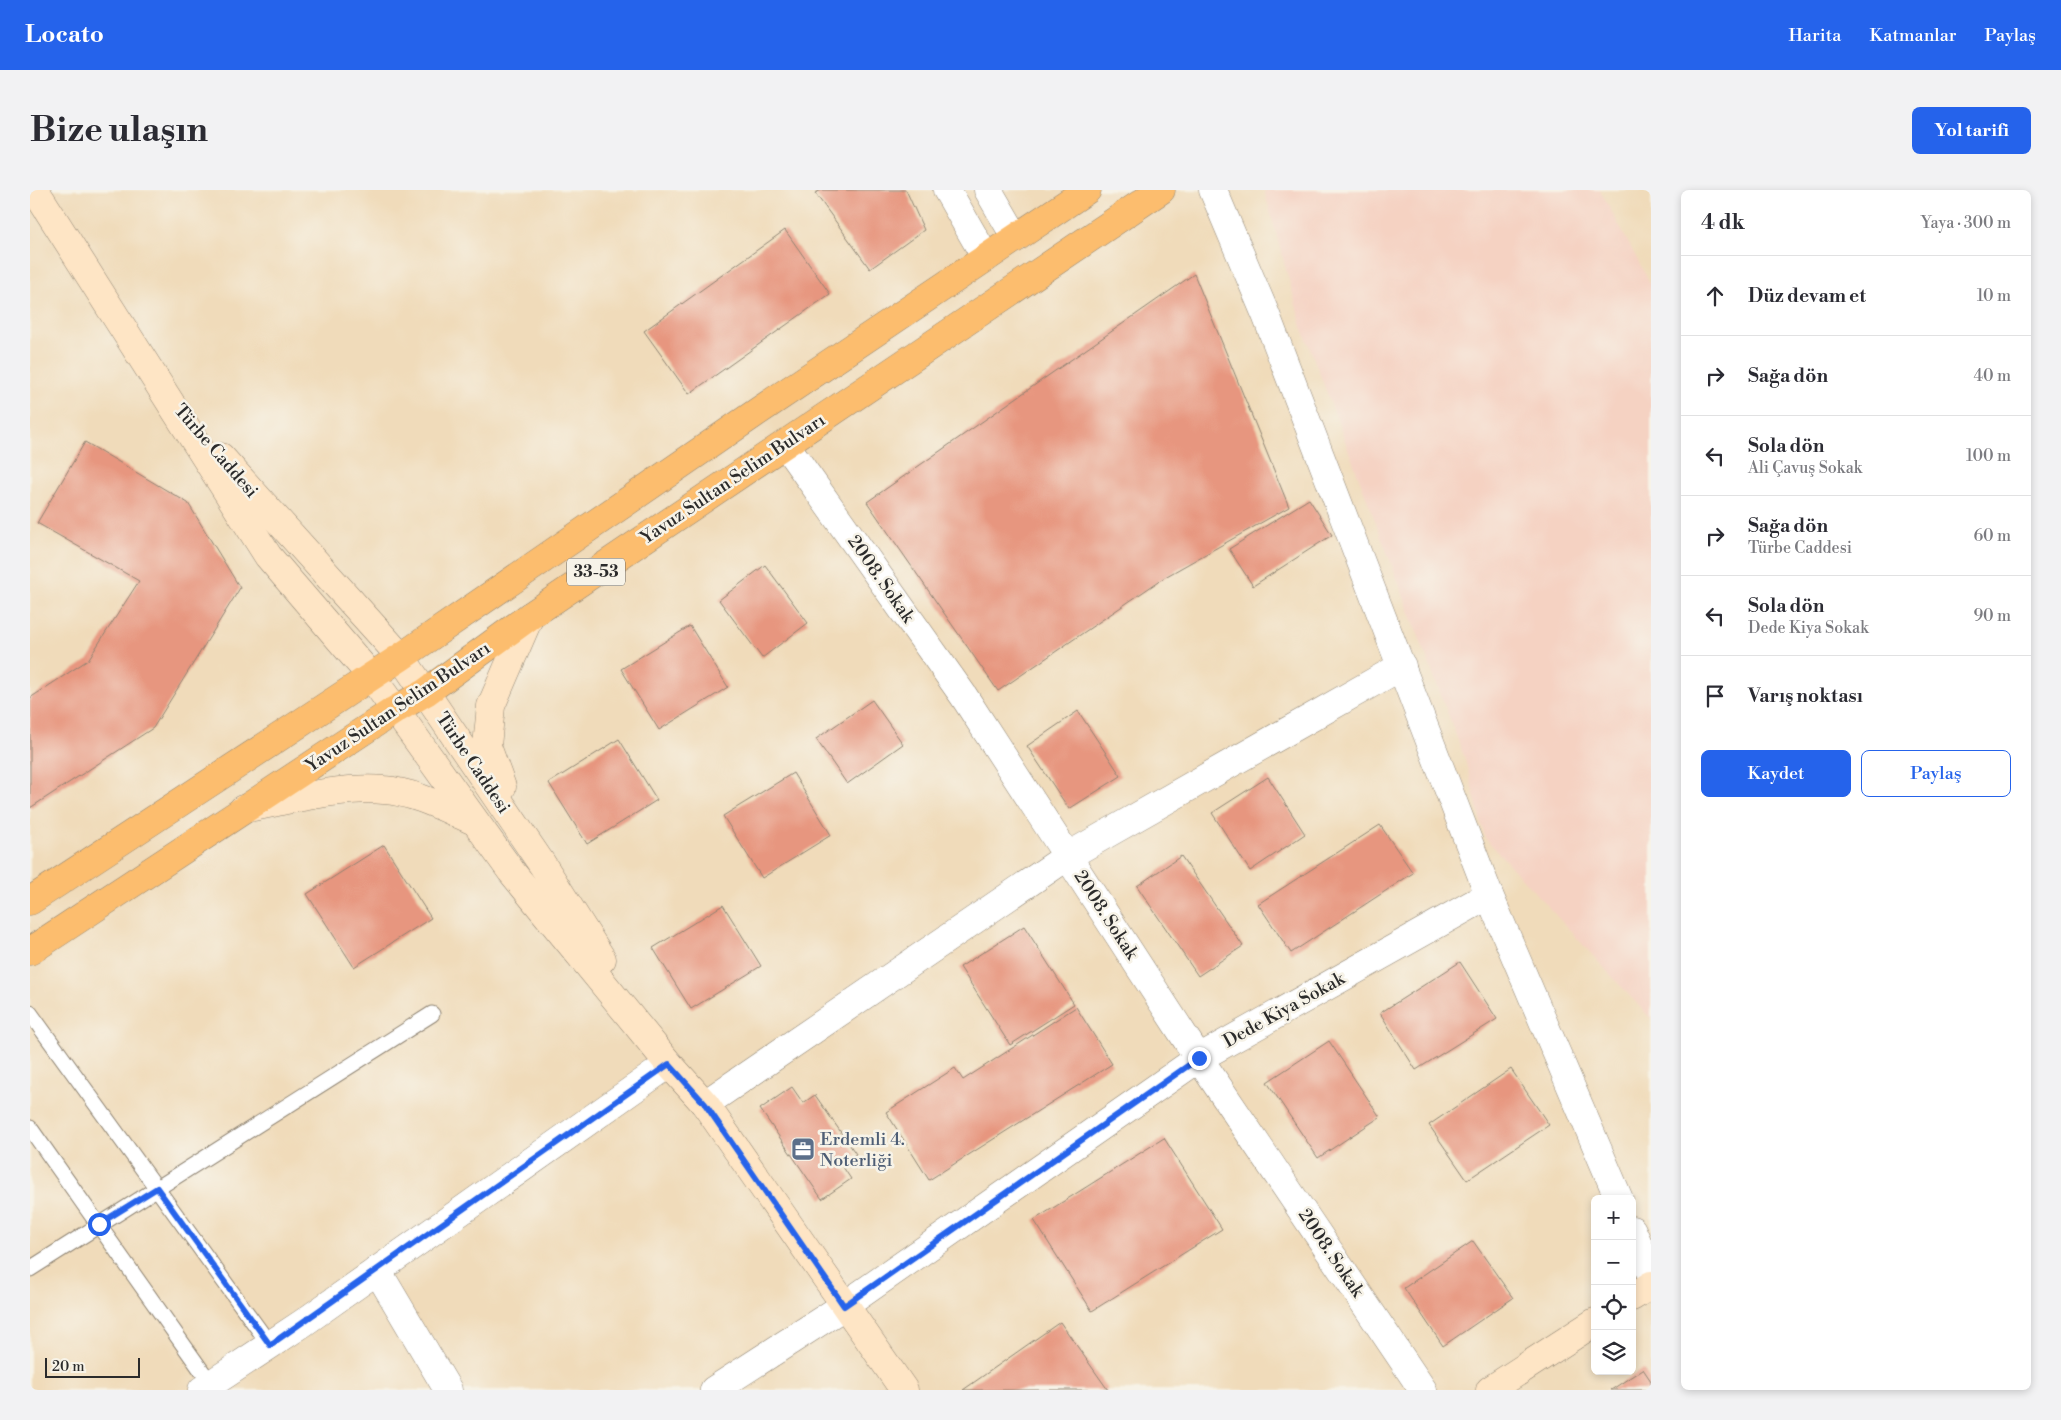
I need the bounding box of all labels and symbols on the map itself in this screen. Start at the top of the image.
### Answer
street label: Türbe Caddesi [169,399,263,503]
street label: Yavuz Sultan Selim Bulvarı [635,409,830,550]
street label: 2008. Sokak [842,531,921,629]
road number: 33-53 [567,558,625,586]
street label: Yavuz Sultan Selim Bulvarı [300,637,495,778]
street label: Türbe Caddesi [431,708,515,818]
street label: 2008. Sokak [1069,866,1144,965]
street label: Dede Kiya Sokak [1219,966,1350,1053]
route end [1188,1047,1211,1070]
place label: Erdemli 4. Noterliği [820,1128,905,1172]
office icon: Erdemli 4. Noterliği [790,1136,816,1162]
street label: 2008. Sokak [1293,1204,1370,1303]
route start [88,1213,111,1236]
scale bar [45,1355,140,1378]

